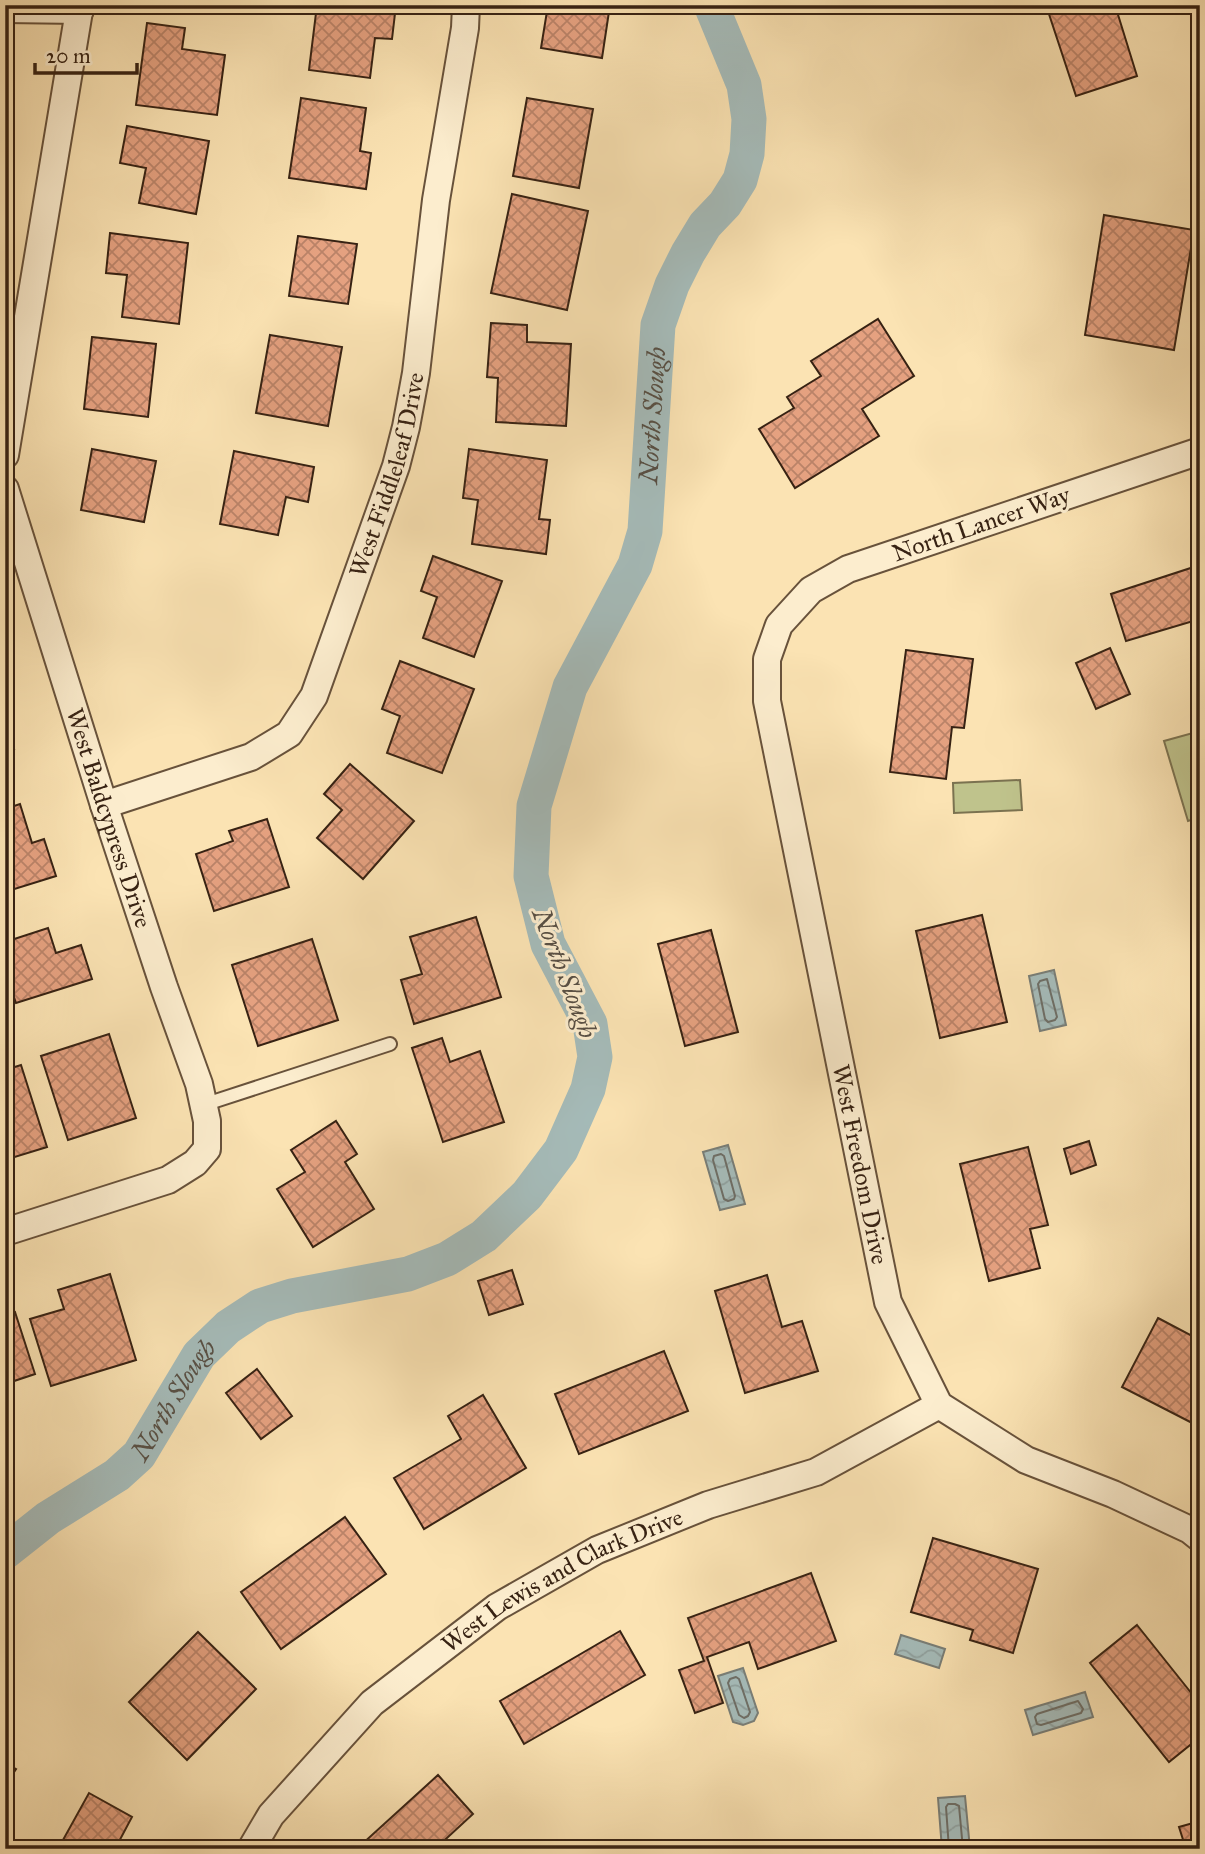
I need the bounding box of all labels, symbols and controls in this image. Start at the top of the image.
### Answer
scale bar [35,32,136,76]
text: 20 m [46,43,91,69]
water label: North Slough [632,346,673,487]
street label: West Fiddleleaf Drive [343,370,431,581]
street label: North Lancer Way [888,479,1075,568]
street label: West Baldcypress Drive [60,704,158,932]
water label: North Slough [525,902,605,1043]
street label: West Freedom Drive [826,1062,895,1267]
water label: North Slough [123,1332,223,1468]
street label: West Lewis and Clark Drive [436,1502,687,1659]

